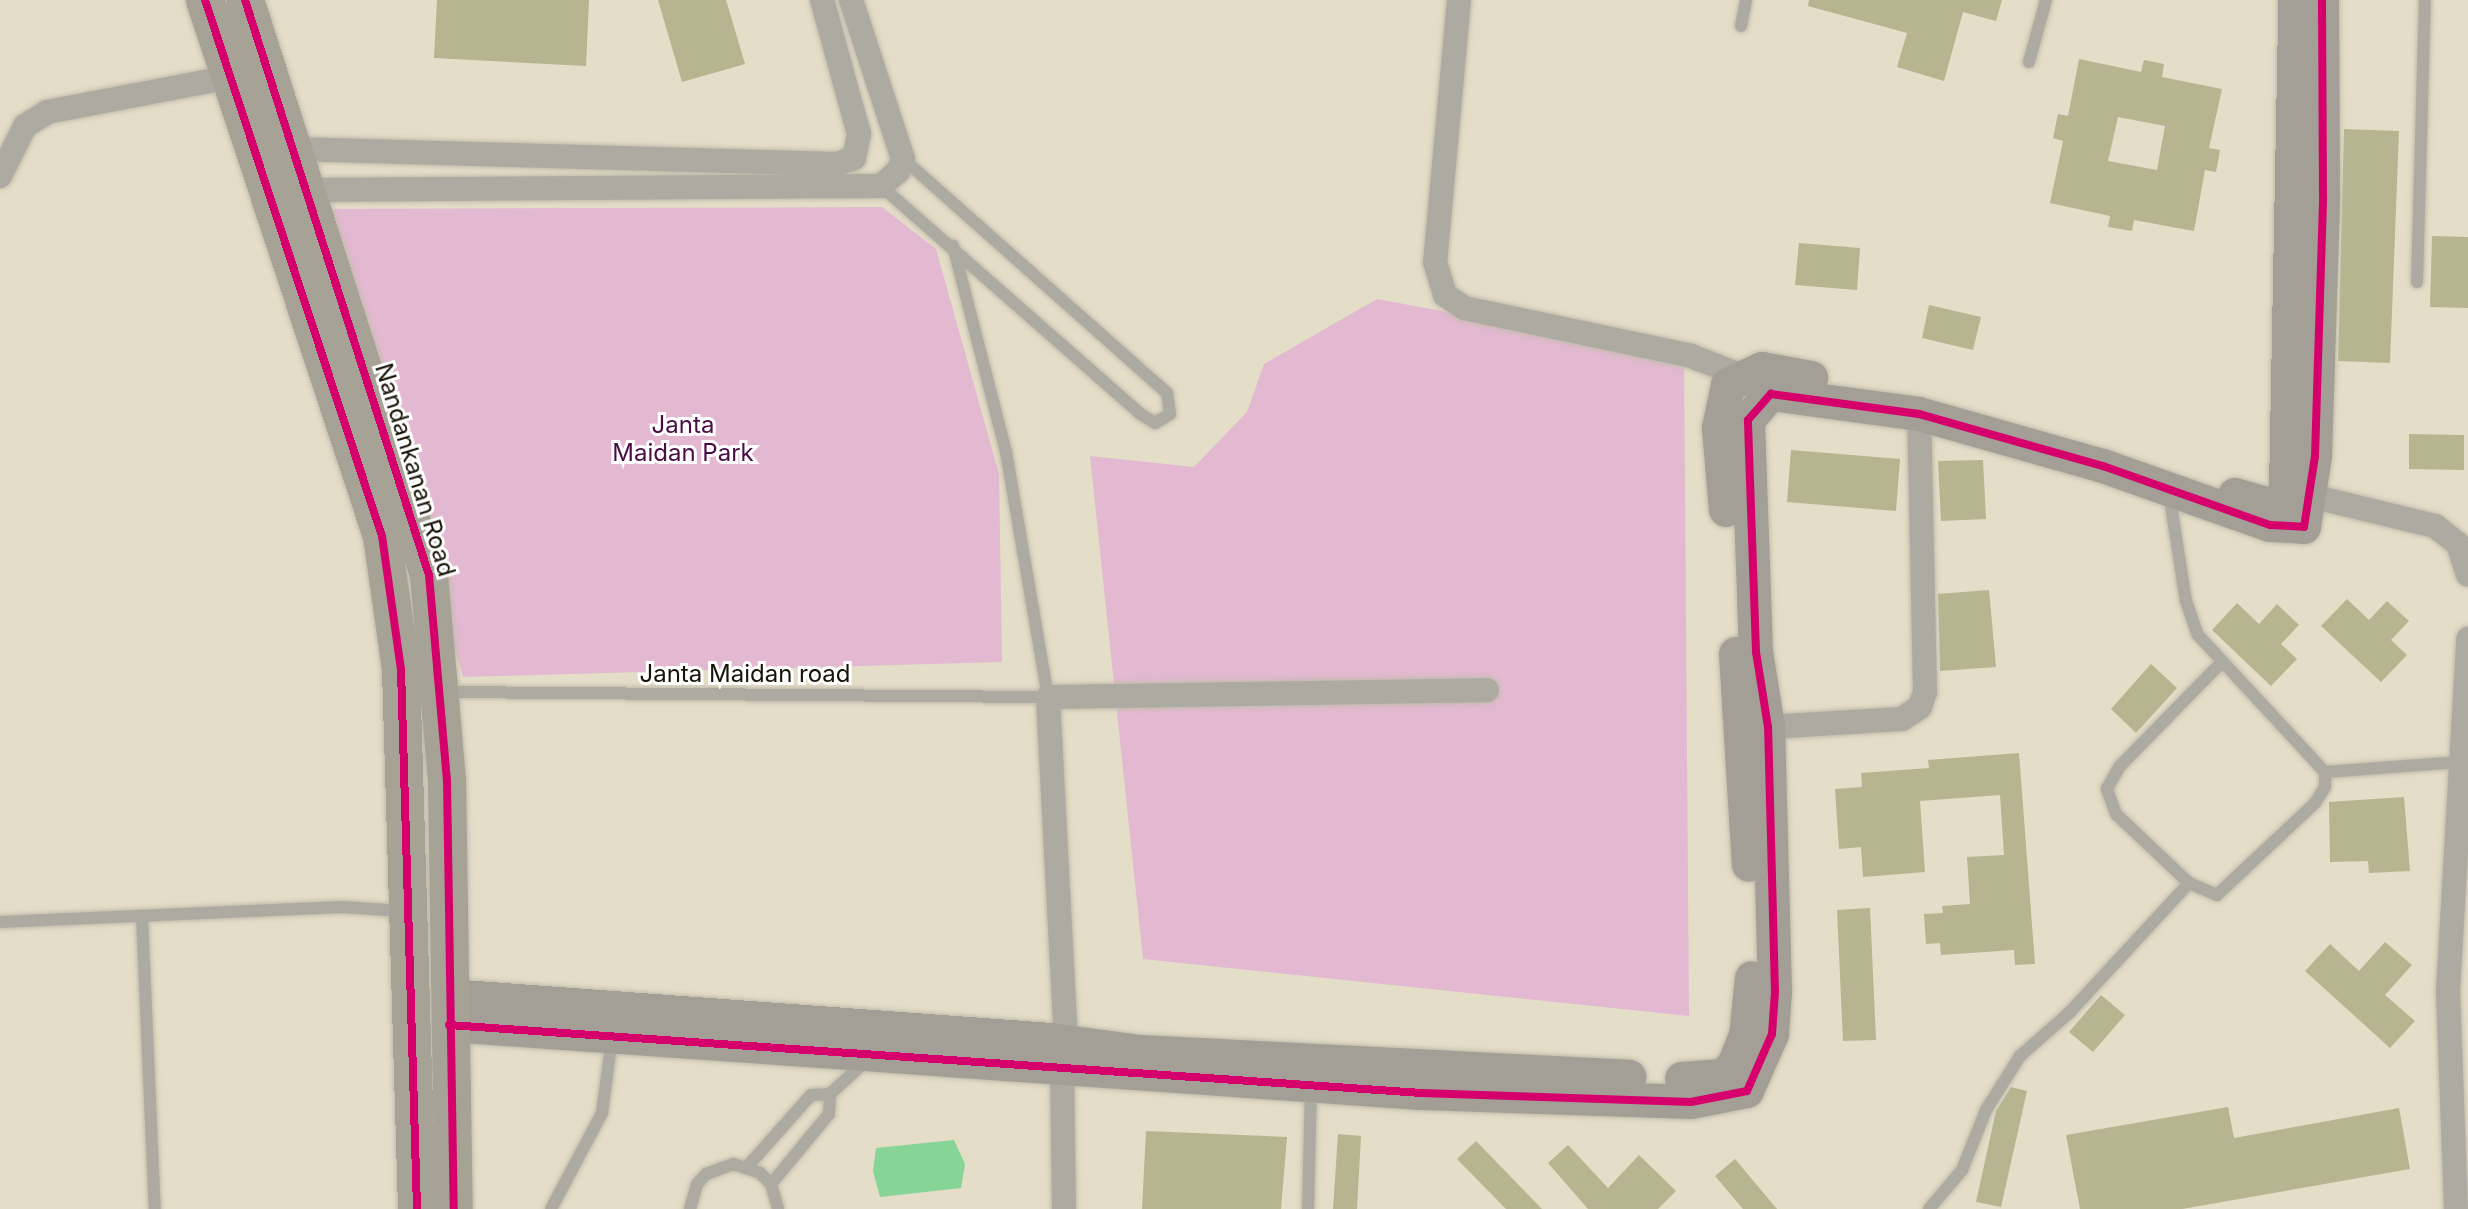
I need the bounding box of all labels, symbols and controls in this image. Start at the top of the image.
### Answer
street label: Nandankanan Road [369,360,461,580]
park label: Janta Maidan Park [612,411,754,467]
street label: Janta Maidan road [639,660,851,688]

